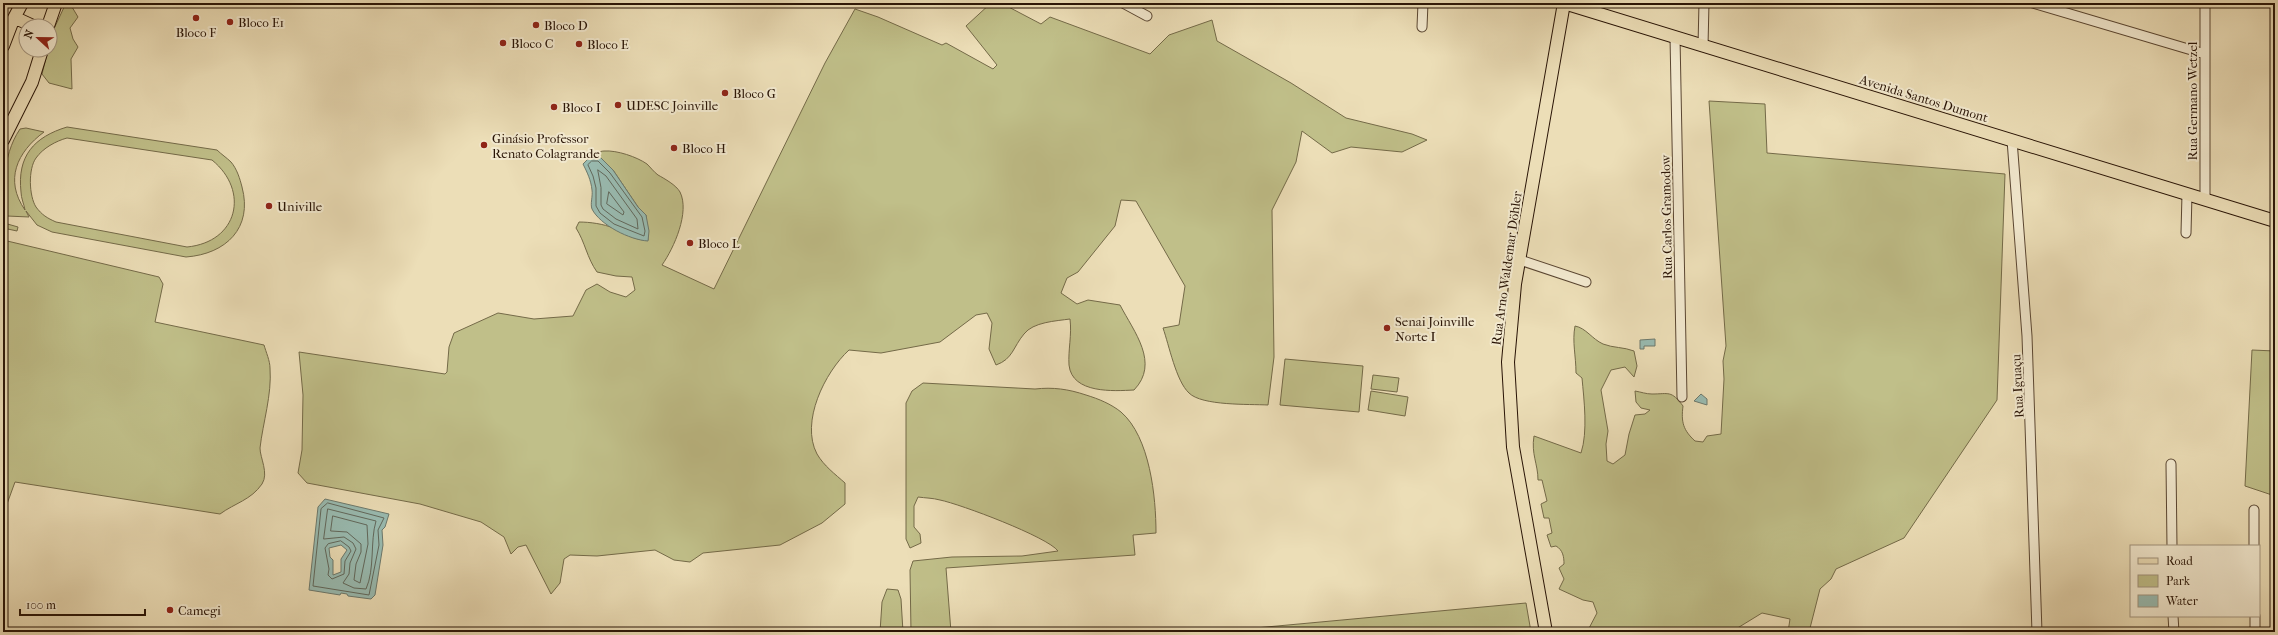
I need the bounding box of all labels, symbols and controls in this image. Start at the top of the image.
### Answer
marker: Bloco F [191,13,201,23]
place label: Bloco E1 [238,15,284,30]
marker: Bloco E1 [225,17,235,27]
north arrow [18,18,58,58]
place label: Bloco D [544,18,588,33]
marker: Bloco D [531,20,541,30]
place label: Bloco F [176,25,216,40]
text: N [22,28,37,41]
place label: Bloco C [511,36,554,51]
place label: Bloco E [587,37,629,52]
marker: Bloco C [498,38,508,48]
marker: Bloco E [574,39,584,49]
street label: Rua Germano Wetzel [2185,41,2200,160]
street label: Avenida Santos Dumont [1857,71,1990,125]
place label: Bloco G [733,86,776,101]
marker: Bloco G [720,88,730,98]
place label: UDESC Joinville [626,98,719,113]
place label: Bloco I [562,100,601,115]
marker: UDESC Joinville [613,100,623,110]
marker: Bloco I [549,102,559,112]
place label: Ginásio Professor Renato Colagrande [492,131,600,161]
marker: Ginásio Professor Renato Colagrande [479,140,489,150]
place label: Bloco H [682,141,726,156]
marker: Bloco H [669,143,679,153]
street label: Rua Carlos Gramodow [1658,154,1675,279]
street label: Rua Arno Waldemar Döhler [1488,190,1525,346]
place label: Univille [277,199,323,214]
marker: Univille [264,201,274,211]
place label: Bloco L [698,236,740,251]
marker: Bloco L [685,238,695,248]
place label: Senai Joinville Norte I [1395,314,1475,344]
marker: Senai Joinville Norte I [1382,323,1392,333]
street label: Rua Iguaçu [2008,353,2028,418]
legend [2130,545,2260,617]
text: Road [2166,554,2193,568]
text: Park [2166,574,2191,588]
scale bar [20,591,145,617]
text: Water [2165,594,2199,608]
text: 100 m [26,598,56,612]
place label: Camegi [178,603,221,618]
marker: Camegi [165,605,175,615]

